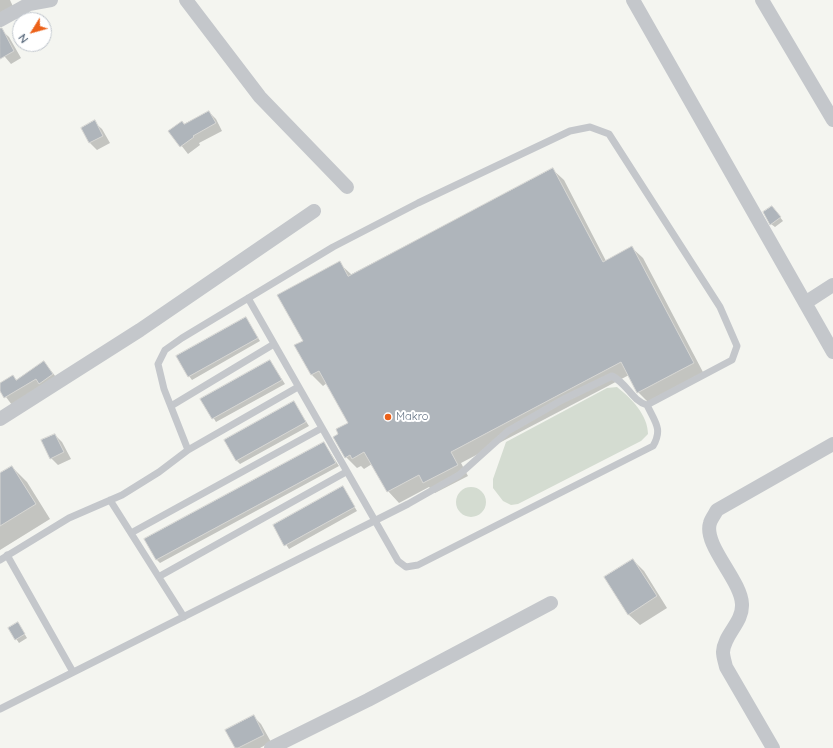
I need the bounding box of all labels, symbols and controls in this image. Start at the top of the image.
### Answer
north arrow [12,12,52,52]
text: N [15,31,31,46]
place label: Makro [396,410,428,424]
marker: Makro [383,412,393,422]

